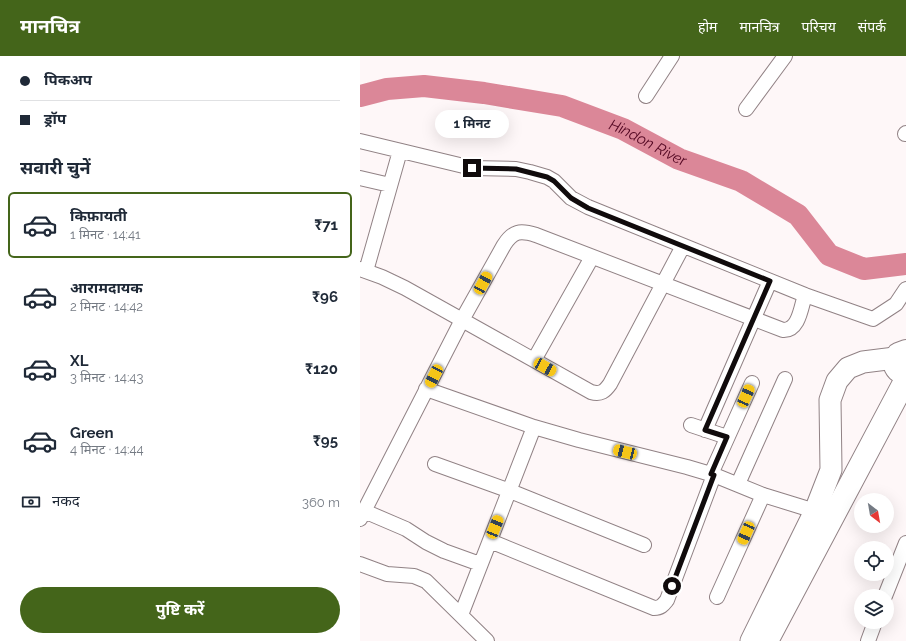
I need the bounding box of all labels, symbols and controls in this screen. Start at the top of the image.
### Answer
text: मानचित्र [20,15,80,37]
text: होम [698,19,717,35]
text: मानचित्र [739,19,780,35]
text: परिचय [802,19,836,35]
text: संपर्क [858,19,886,35]
text: पिकअप [44,71,92,89]
text: ड्रॉप [44,110,66,128]
callout: 1 मिनट [435,110,509,138]
text: 1 मिनट [454,116,490,131]
water label: Hindon River [607,116,690,170]
text: सवारी चुनें [20,157,91,178]
route end [463,159,481,177]
icon: car [22,207,58,243]
text: किफ़ायती [70,207,127,225]
text: ₹71 [314,216,338,234]
text: 1 मिनट · 14:41 [70,227,141,242]
car [472,270,494,296]
icon: car [22,279,58,315]
text: आरामदायक [70,279,143,297]
text: ₹96 [312,288,338,306]
text: 2 मिनट · 14:42 [70,299,143,314]
icon: car [22,351,58,387]
text: XL [70,352,88,370]
car [532,356,558,378]
text: ₹120 [305,360,338,378]
car [423,363,445,389]
text: 3 मिनट · 14:43 [70,370,143,385]
car [736,383,756,409]
icon: car [22,423,58,459]
text: Green [70,424,114,442]
text: ₹95 [313,432,338,450]
text: 4 मिनट · 14:44 [70,442,144,457]
car [612,443,638,461]
icon: cash [20,491,42,513]
text: नकद [52,492,80,510]
north arrow [854,493,894,533]
map controls [854,493,894,629]
text: 360 m [302,495,340,510]
car [485,514,505,540]
car [736,520,756,546]
button: locate [854,541,894,581]
route start [663,577,681,595]
button: पुष्टि करें [20,587,340,633]
button: layers [854,589,894,629]

